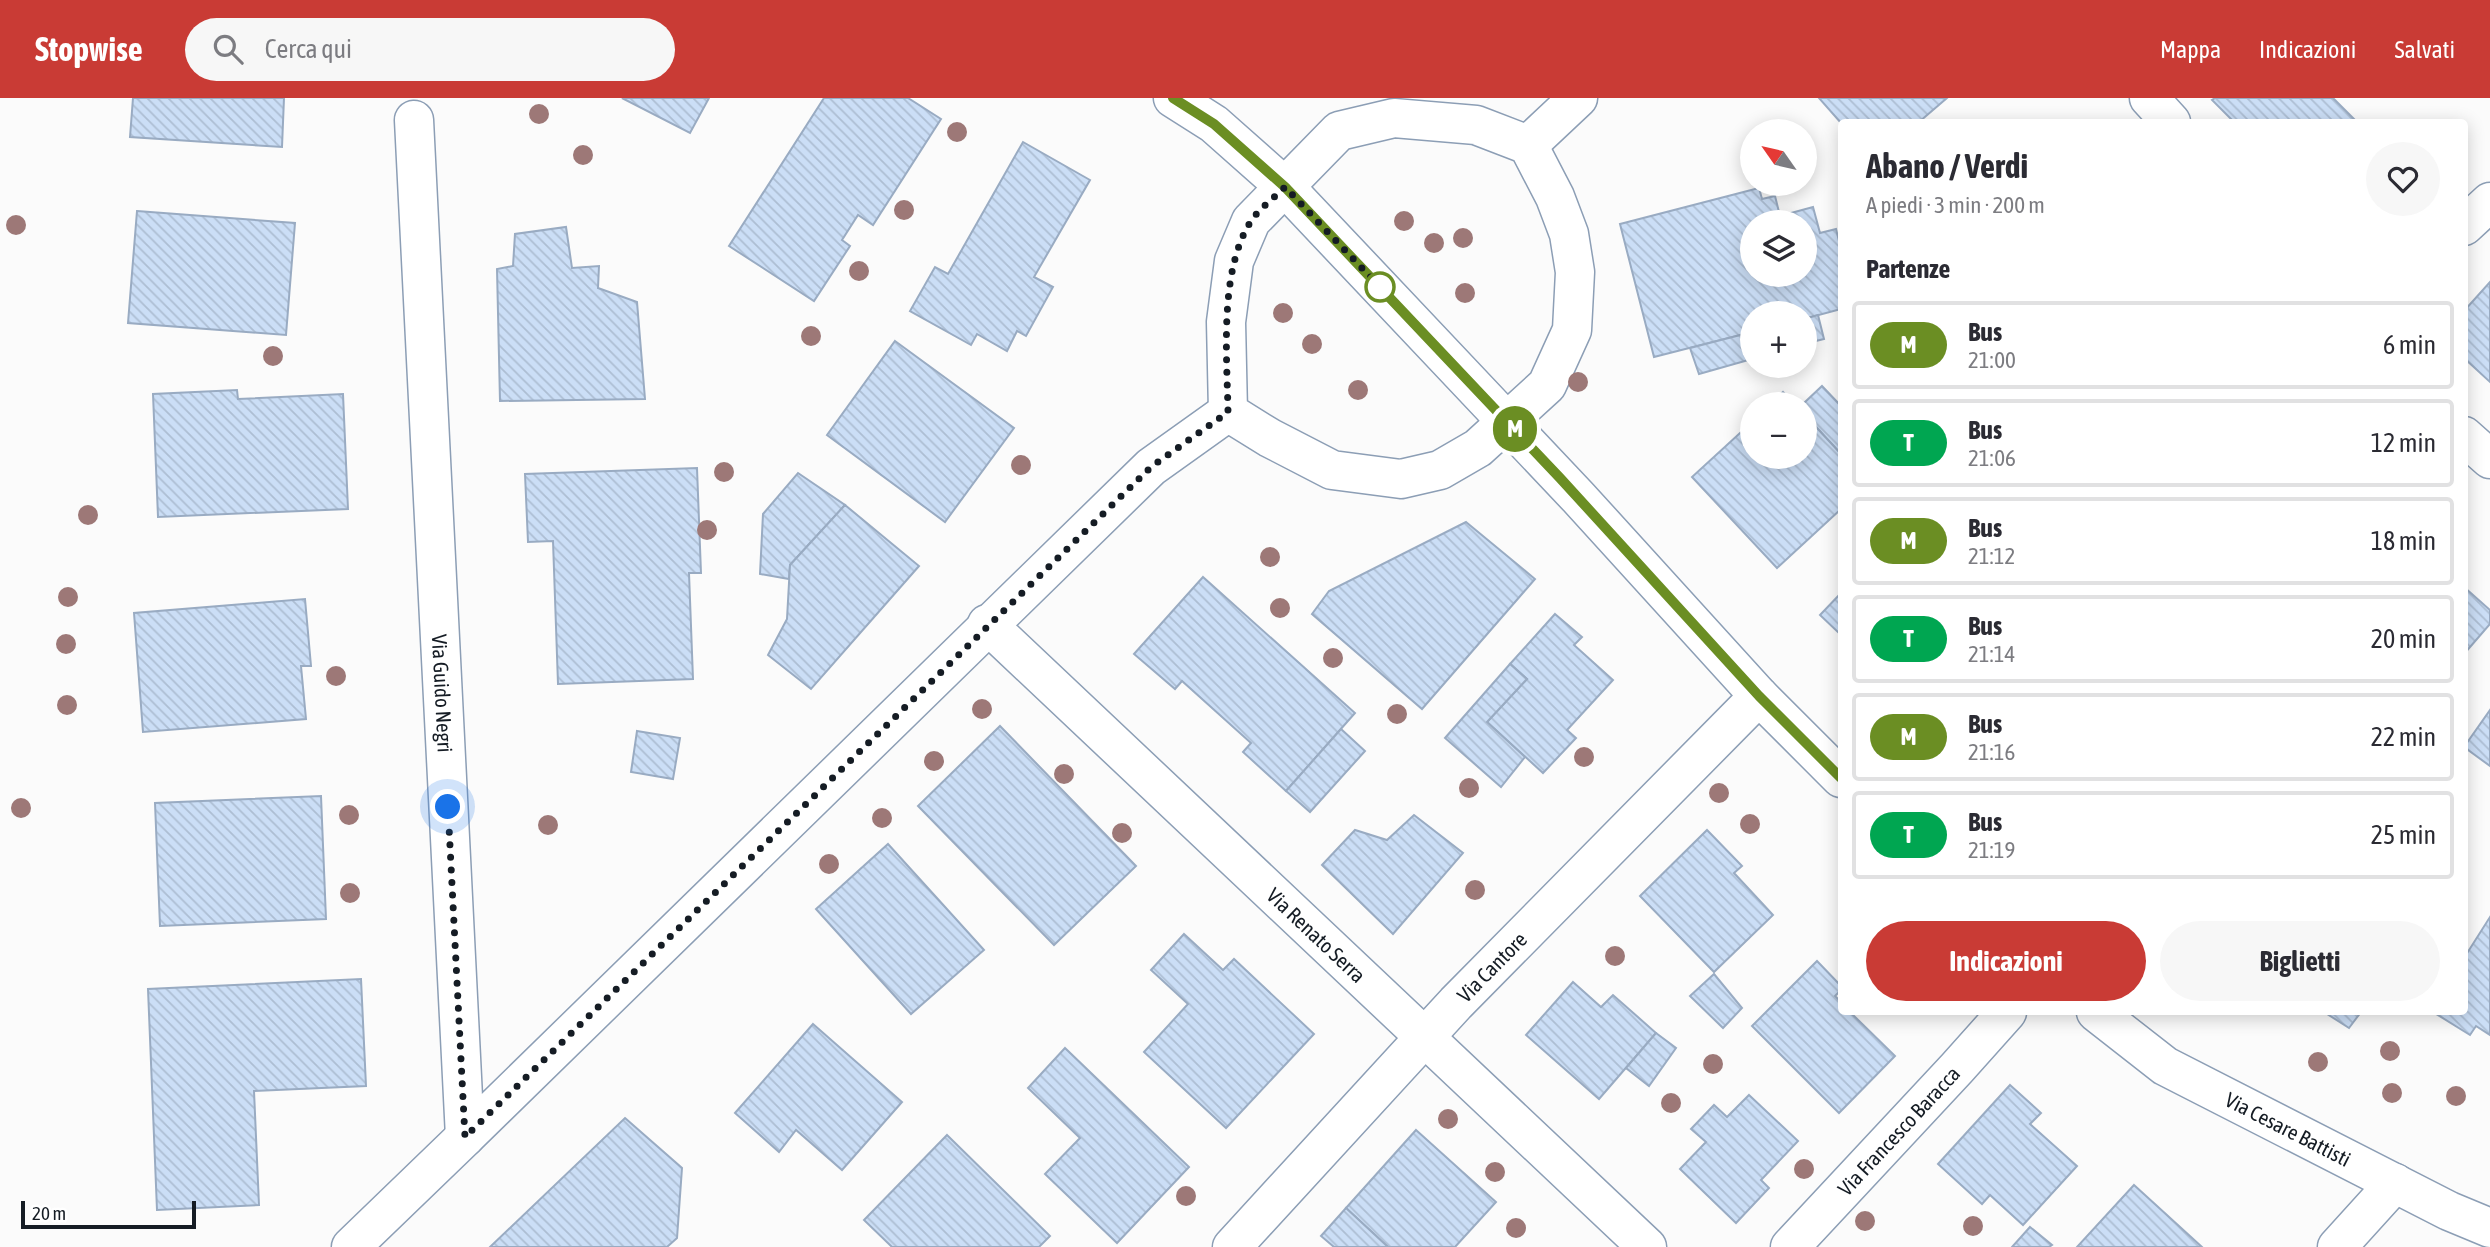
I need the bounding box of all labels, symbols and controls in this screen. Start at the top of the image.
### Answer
search box [185,18,675,81]
text: Stopwise [35,30,143,68]
icon: search [209,30,247,68]
text: Cerca qui [265,34,352,64]
text: Mappa [2160,36,2221,63]
text: Indicazioni [2259,36,2356,63]
text: Salvati [2394,36,2455,63]
north arrow [1740,119,1816,196]
map controls [1740,119,1817,469]
button: heart [2366,142,2440,216]
text: Abano / Verdi [1866,147,2028,185]
text: A piedi · 3 min · 200 m [1866,192,2045,218]
button: layers [1740,210,1817,287]
text: Partenze [1866,254,1950,284]
unlabelled marker [1365,272,1395,302]
button: + [1740,301,1817,378]
text: Bus [1968,317,2002,347]
text: 6 min [2383,330,2436,360]
text: M [1900,331,1917,358]
text: 21:00 [1968,347,2016,373]
button: − [1740,392,1817,469]
line badge: M [1492,406,1538,452]
text: M [1507,415,1523,442]
text: Bus [1968,415,2002,445]
text: 12 min [2371,428,2436,458]
text: T [1903,429,1914,456]
text: 21:06 [1968,445,2016,471]
text: Bus [1968,513,2002,543]
text: 18 min [2371,526,2436,556]
text: M [1900,527,1917,554]
text: 21:12 [1968,543,2015,569]
text: Bus [1968,611,2002,641]
text: 20 min [2371,624,2436,654]
text: T [1903,625,1914,652]
street label: Via Guido Negri [428,633,458,753]
text: 21:14 [1968,641,2015,667]
text: Bus [1968,709,2002,739]
text: 22 min [2371,722,2436,752]
text: M [1900,723,1917,750]
text: 21:16 [1968,739,2015,765]
your location [430,789,465,824]
text: Bus [1968,807,2002,837]
text: 25 min [2371,820,2436,850]
text: T [1903,821,1914,848]
text: 21:19 [1968,837,2015,863]
street label: Via Renato Serra [1262,883,1371,987]
button: Indicazioni [1866,921,2146,1001]
button: Biglietti [2160,921,2440,1001]
street label: Via Cantore [1452,927,1531,1007]
street label: Via Francesco Baracca [1833,1061,1964,1200]
street label: Via Cesare Battisti [2221,1087,2355,1171]
scale bar [21,1198,196,1230]
text: 20 m [32,1202,66,1224]

